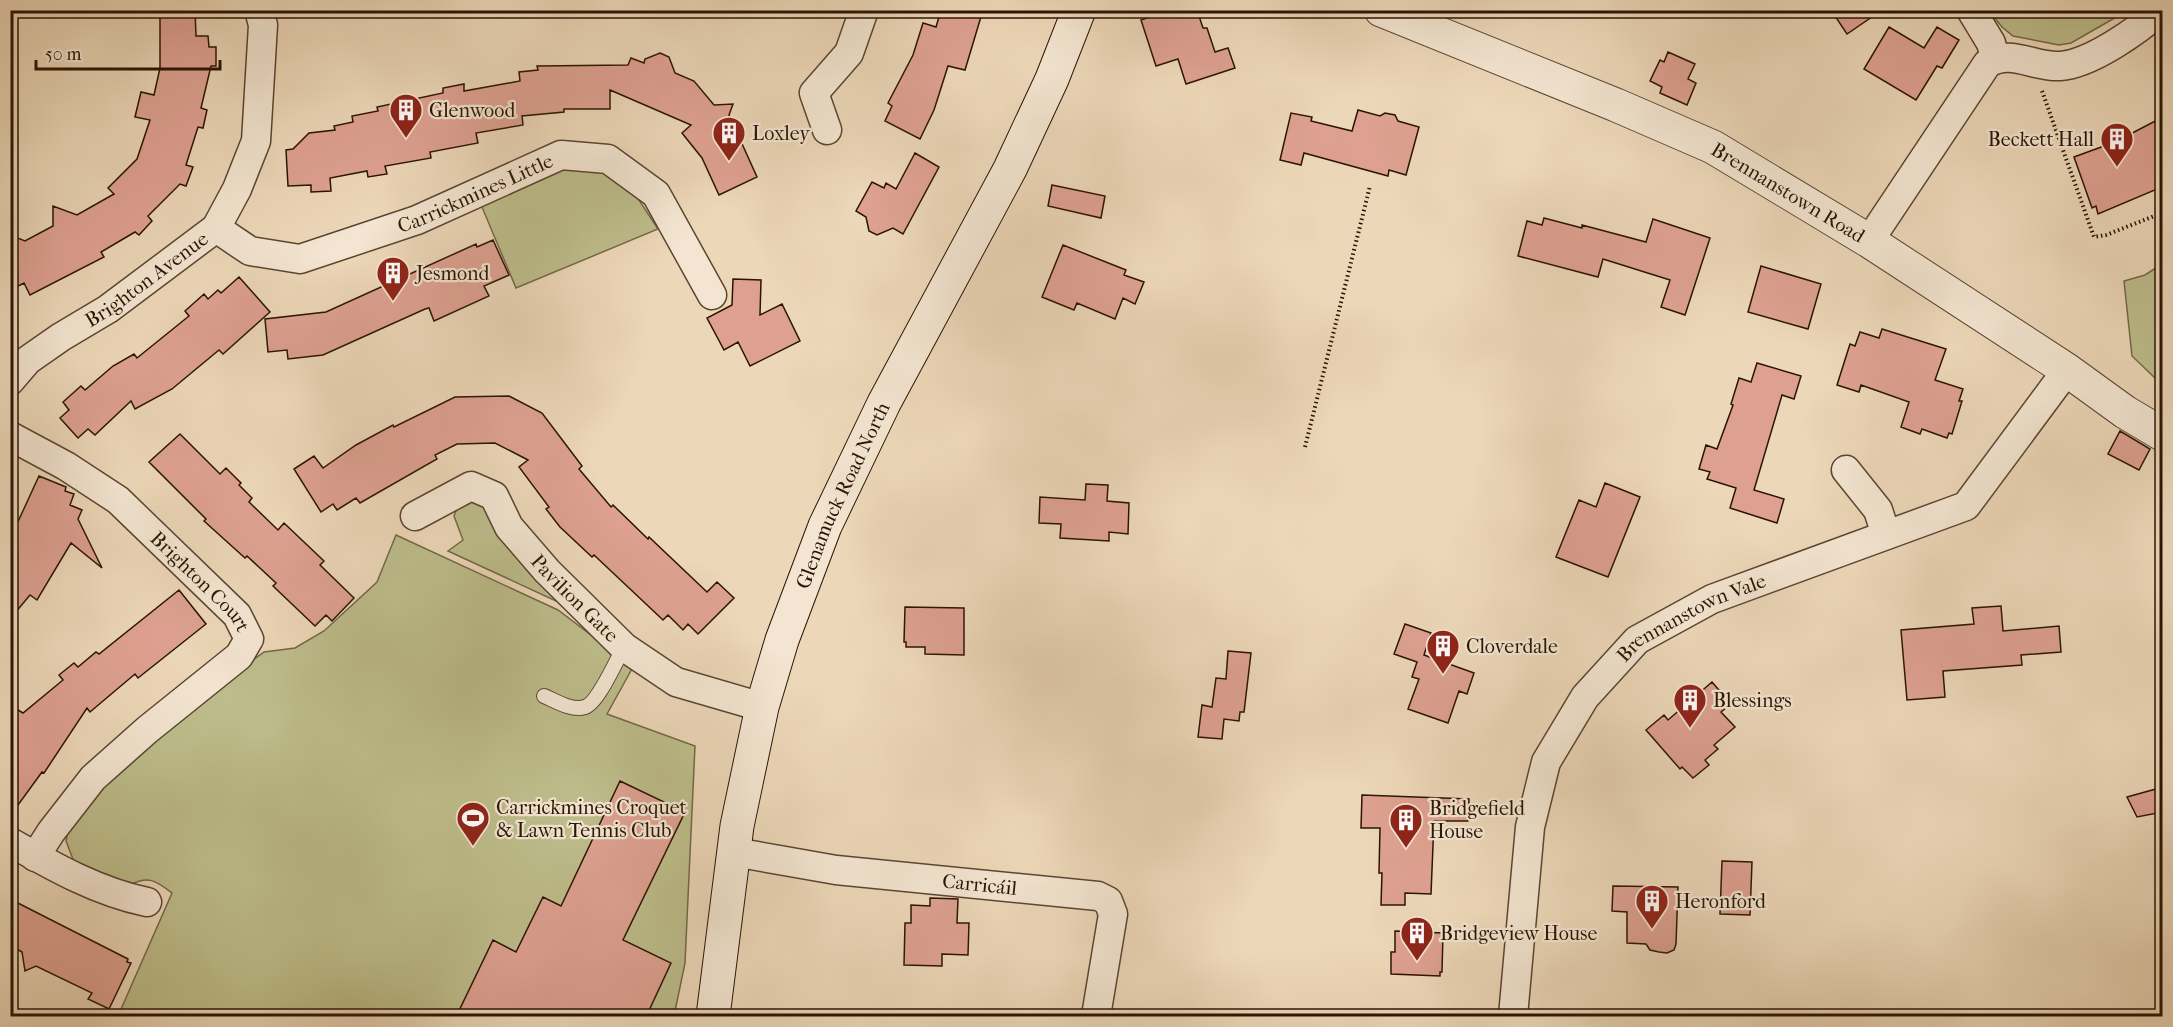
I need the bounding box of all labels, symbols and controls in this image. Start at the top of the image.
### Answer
scale bar [36,33,220,71]
text: 50 m [45,44,82,65]
building icon: Glenwood [388,92,424,139]
place label: Glenwood [429,99,516,122]
building icon: Loxley [711,115,747,162]
building icon: Beckett Hall [2099,121,2135,168]
place label: Loxley [752,122,811,145]
place label: Beckett Hall [1988,128,2094,151]
street label: Brennanstown Road [1707,137,1870,248]
street label: Carrickmines Little [395,149,557,237]
street label: Brighton Avenue [81,227,212,332]
building icon: Jesmond [375,255,411,302]
place label: Jesmond [414,262,490,285]
street label: Glenamuck Road North [791,398,895,592]
street label: Brighton Court [146,526,255,636]
street label: Pavilion Gate [526,550,623,647]
street label: Brennanstown Vale [1612,569,1769,666]
building icon: Cloverdale [1425,628,1461,675]
place label: Cloverdale [1466,635,1558,658]
building icon: Blessings [1672,682,1708,729]
place label: Blessings [1713,689,1792,712]
place label: Carrickmines Croquet & Lawn Tennis Club [496,796,687,842]
place label: Bridgefield House [1429,797,1526,843]
sports icon: Carrickmines Croquet & Lawn Tennis Club [455,800,491,847]
building icon: Bridgefield House [1388,802,1424,849]
street label: Carricáil [941,869,1019,899]
building icon: Heronford [1634,883,1670,930]
place label: Heronford [1675,890,1767,913]
building icon: Bridgeview House [1399,915,1435,962]
place label: Bridgeview House [1440,922,1597,945]

